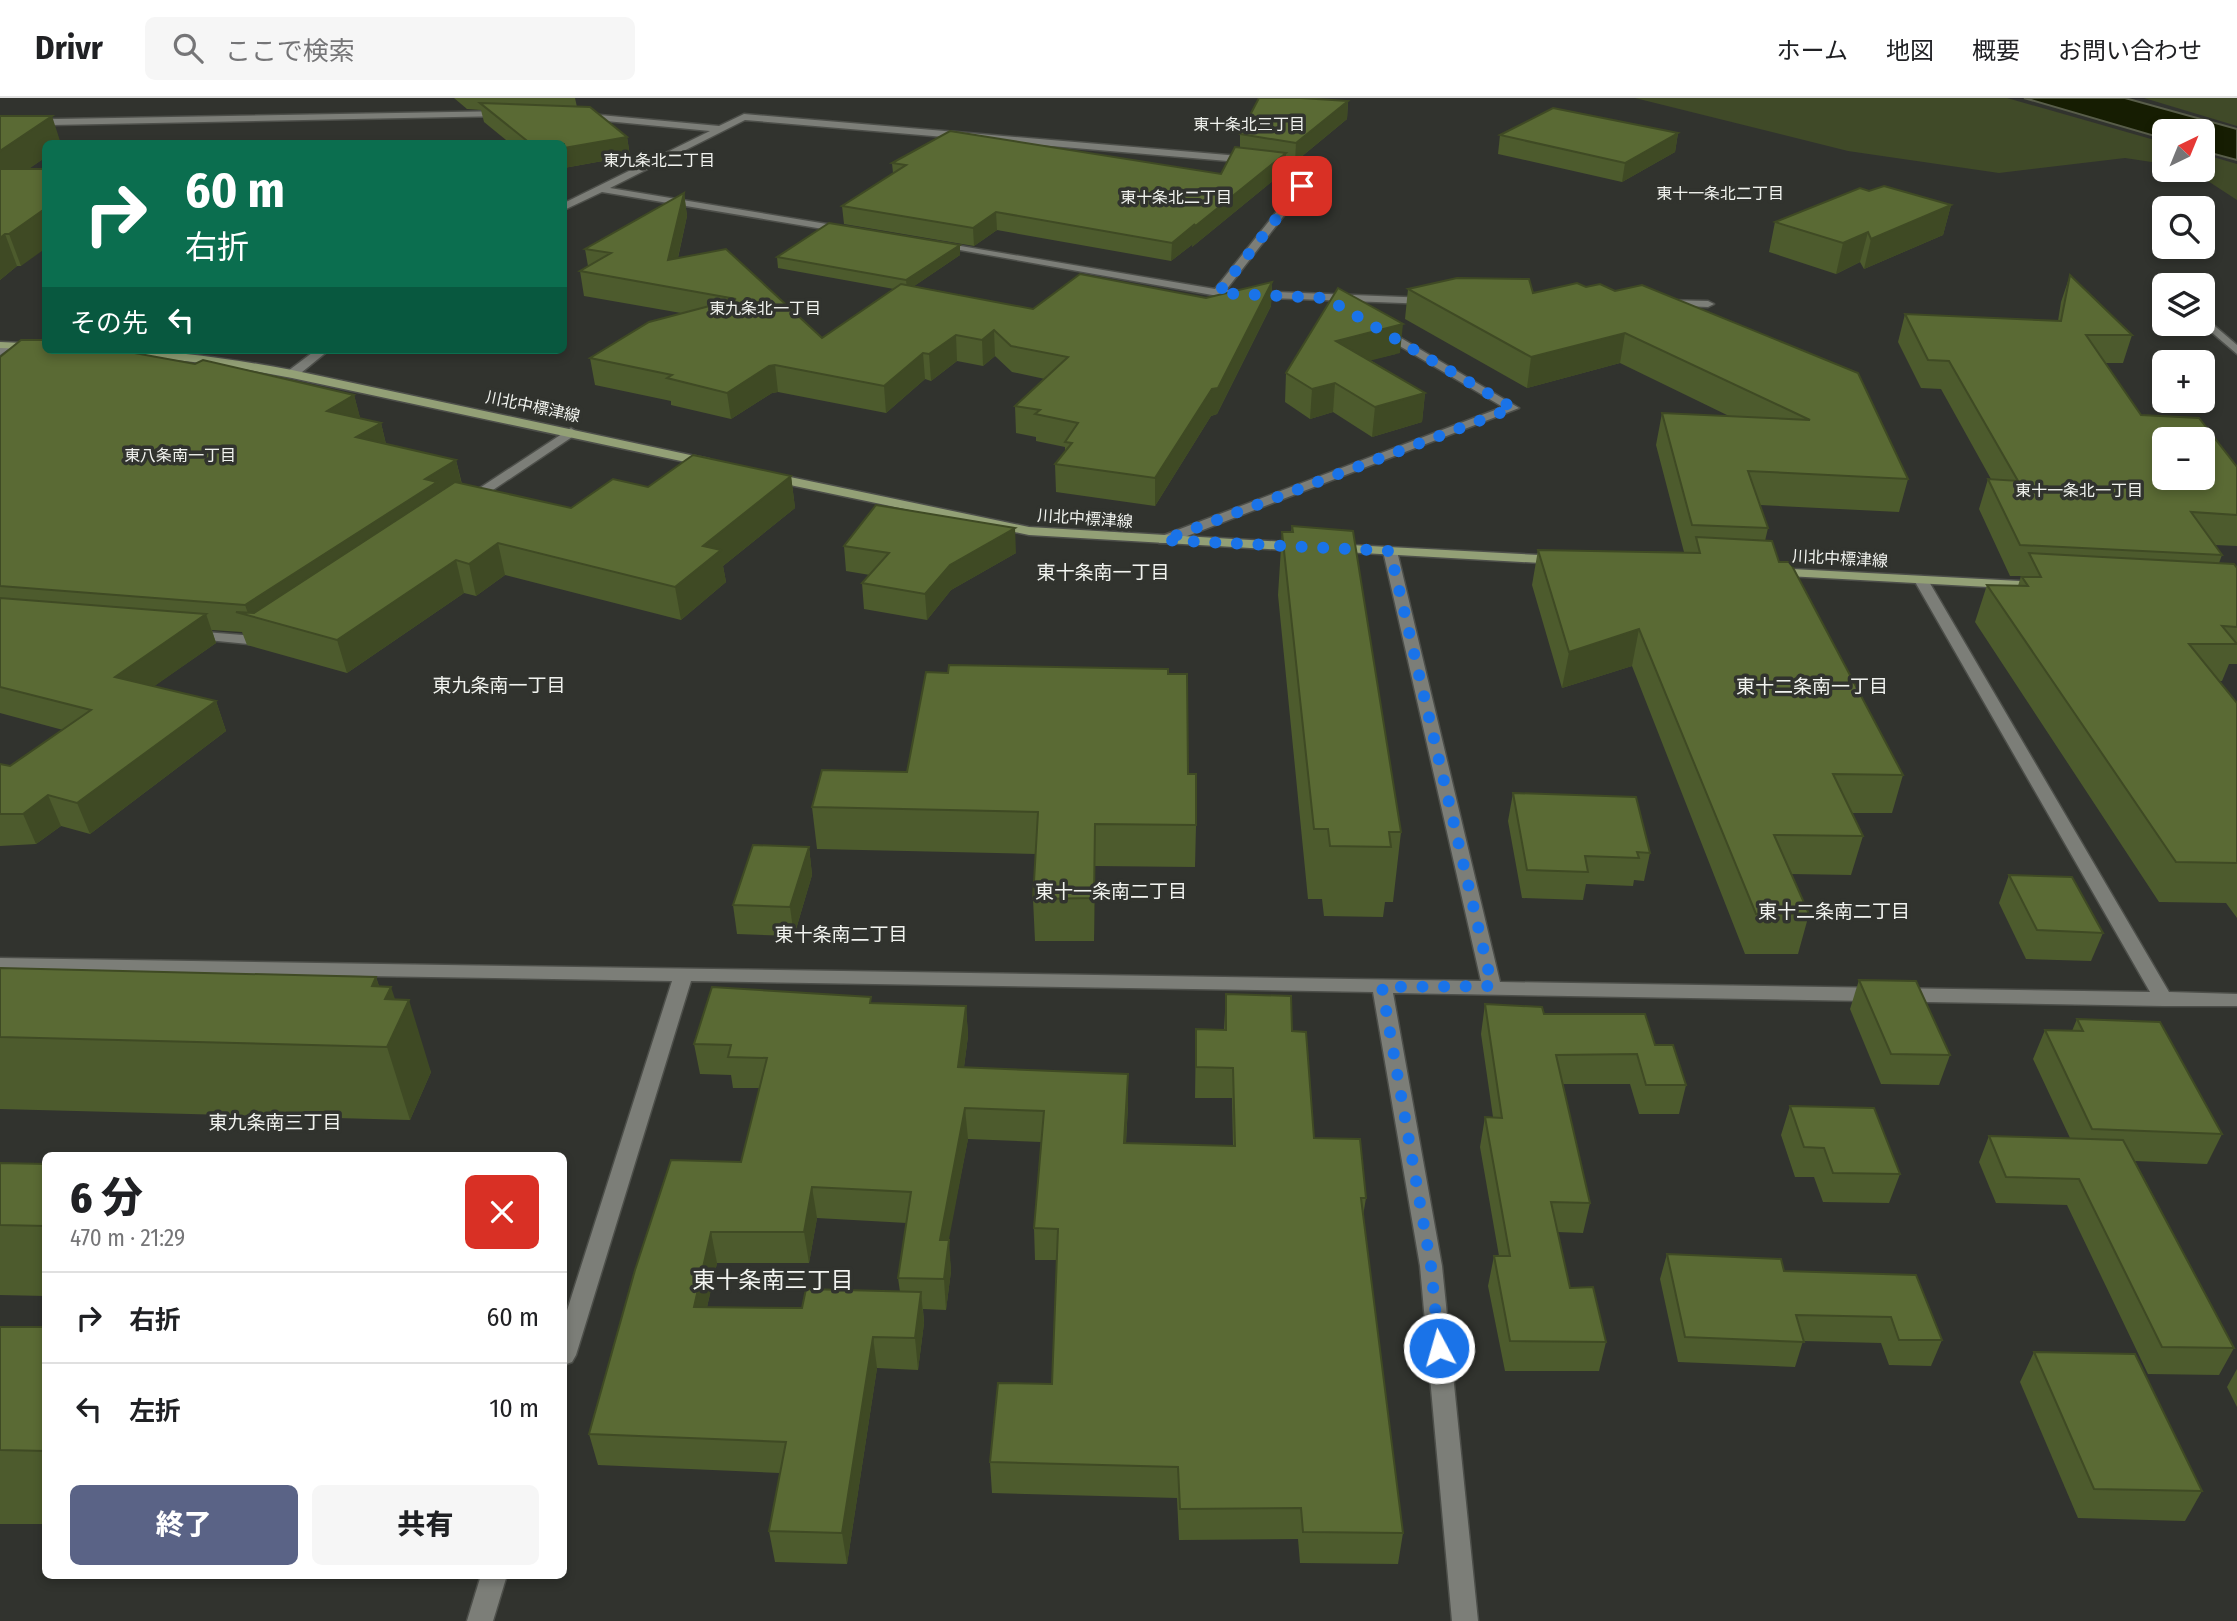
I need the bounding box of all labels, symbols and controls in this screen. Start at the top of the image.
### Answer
search box [145,17,635,80]
text: Drivr [35,28,103,68]
icon: search [169,29,207,67]
text: ここで検索 [225,36,355,67]
text: ホーム [1777,37,1848,65]
text: 地図 [1886,37,1934,65]
text: 概要 [1972,37,2020,65]
text: お問い合わせ [2058,37,2202,65]
district label: 東十条北三丁目 [1193,115,1305,134]
north arrow [2152,119,2216,182]
map controls [2152,119,2215,490]
district label: 東九条北二丁目 [603,151,715,170]
pin [1272,156,1332,216]
text: 60 m [185,161,285,220]
icon: arrive [1283,167,1321,205]
icon: right [70,168,161,259]
district label: 東十一条北二丁目 [1656,184,1784,203]
district label: 東十条北二丁目 [1120,188,1232,207]
button: search [2152,196,2215,259]
text: 右折 [185,228,249,266]
button: layers [2152,273,2215,336]
district label: 東九条北一丁目 [709,299,821,318]
icon: left [162,301,200,339]
text: その先 [70,308,148,339]
button: + [2152,350,2215,413]
street label: 川北中標津線 [484,387,582,426]
button: − [2152,427,2215,490]
district label: 東八条南一丁目 [124,446,236,465]
district label: 東十一条北一丁目 [2015,481,2143,500]
street label: 川北中標津線 [1036,506,1134,531]
street label: 川北中標津線 [1792,546,1888,570]
district label: 東十条南一丁目 [1036,561,1170,584]
district label: 東九条南一丁目 [432,674,566,697]
district label: 東十二条南一丁目 [1736,675,1888,698]
district label: 東十一条南二丁目 [1035,880,1187,903]
district label: 東十二条南二丁目 [1758,900,1910,923]
district label: 東十条南二丁目 [774,923,908,946]
district label: 東九条南三丁目 [208,1111,342,1134]
text: 6 分 [70,1173,143,1223]
button: close [465,1175,539,1249]
text: 470 m · 21:29 [70,1224,185,1252]
district label: 東十条南三丁目 [693,1266,854,1294]
icon: right [70,1299,108,1337]
text: 60 m [486,1302,539,1333]
text: 右折 [129,1305,181,1336]
position arrow [1402,1311,1476,1385]
icon: left [70,1390,108,1428]
text: 10 m [489,1393,539,1424]
text: 左折 [129,1396,181,1427]
button: 終了 [70,1485,298,1565]
button: 共有 [312,1485,539,1565]

